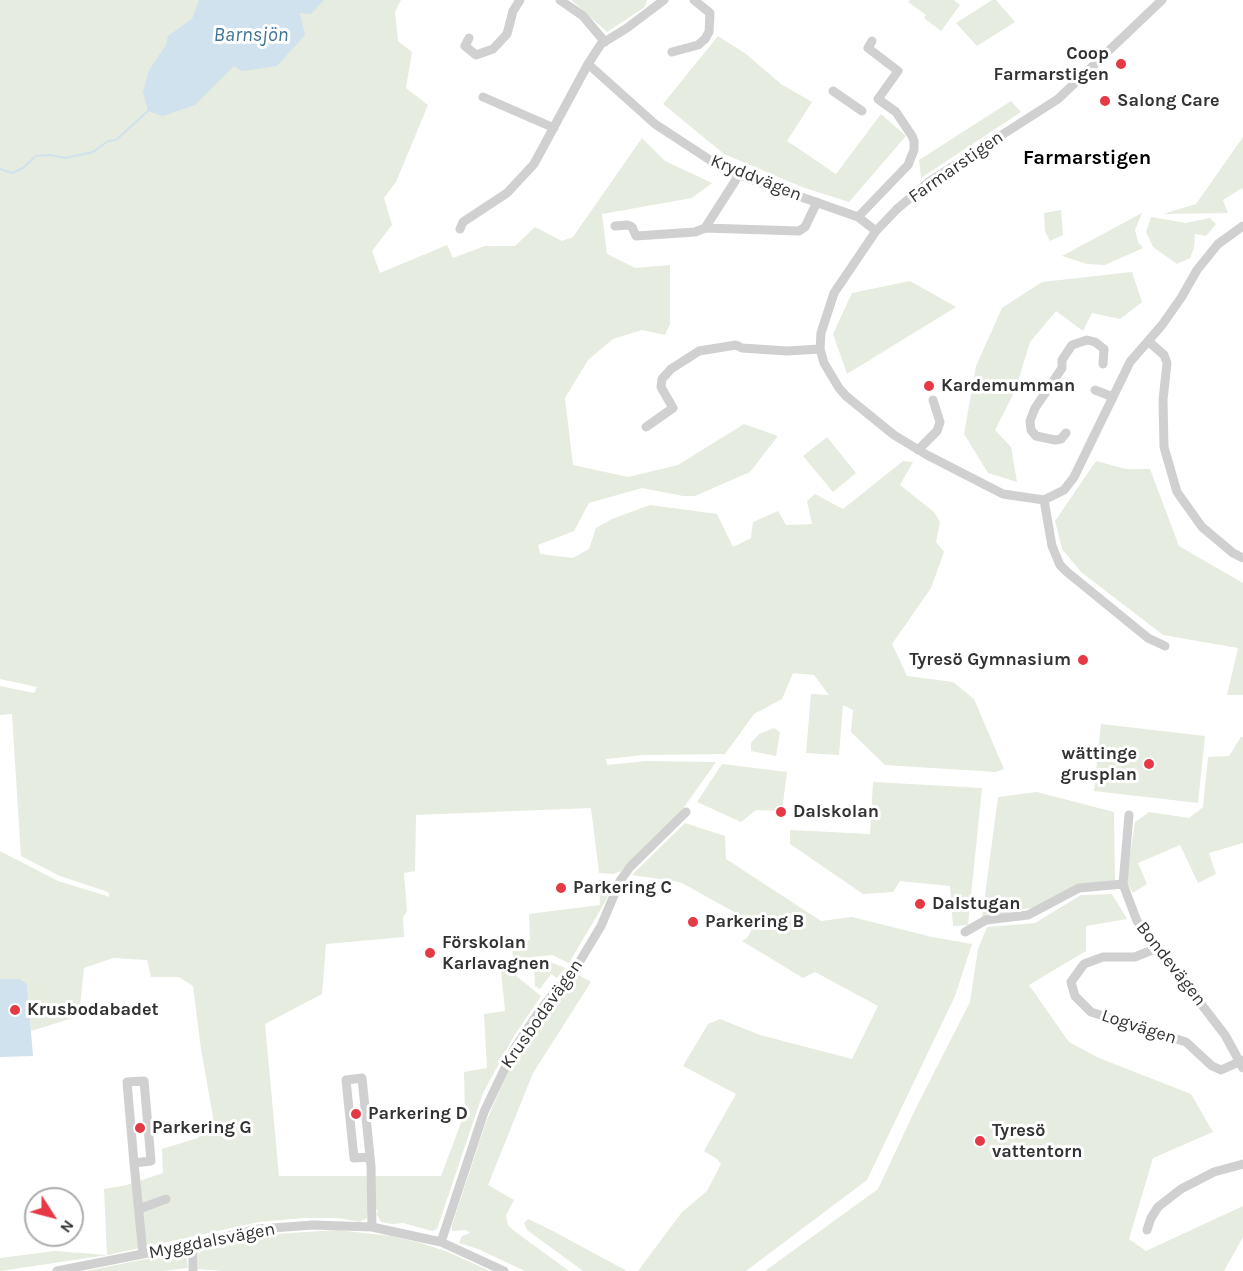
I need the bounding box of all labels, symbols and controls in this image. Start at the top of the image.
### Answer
water label: Barnsjön [214,23,288,47]
place label: Coop Farmarstigen [994,43,1109,86]
marker: Coop Farmarstigen [1114,57,1128,71]
place label: Salong Care [1117,90,1219,112]
marker: Salong Care [1098,94,1112,108]
street label: Farmarstigen [905,126,1007,208]
district label: Farmarstigen [1023,146,1151,170]
street label: Kryddvägen [707,150,805,206]
place label: Kardemumman [941,375,1075,397]
marker: Kardemumman [922,379,936,393]
place label: Tyresö Gymnasium [909,649,1071,671]
marker: Tyresö Gymnasium [1076,653,1090,667]
place label: wättinge grusplan [1060,743,1137,786]
marker: wättinge grusplan [1142,757,1156,771]
place label: Dalskolan [793,801,879,823]
marker: Dalskolan [774,805,788,819]
place label: Parkering C [573,877,672,899]
marker: Parkering C [554,881,568,895]
place label: Dalstugan [932,893,1020,915]
marker: Dalstugan [913,897,927,911]
place label: Parkering B [705,911,804,933]
marker: Parkering B [686,915,700,929]
street label: Bondevägen [1131,918,1211,1010]
place label: Förskolan Karlavagnen [442,932,550,974]
marker: Förskolan Karlavagnen [423,946,437,960]
street label: Krusbodavägen [496,955,588,1073]
place label: Krusbodabadet [27,999,159,1021]
marker: Krusbodabadet [8,1003,22,1017]
street label: Logvägen [1099,1005,1179,1049]
place label: Parkering D [368,1103,468,1125]
marker: Parkering D [349,1107,363,1121]
place label: Parkering G [152,1117,252,1139]
place label: Tyresö vattentorn [992,1120,1082,1162]
marker: Parkering G [133,1121,147,1135]
marker: Tyresö vattentorn [973,1134,987,1148]
north arrow [24,1187,84,1247]
text: N [56,1216,78,1237]
street label: Myggdalsvägen [147,1218,277,1264]

